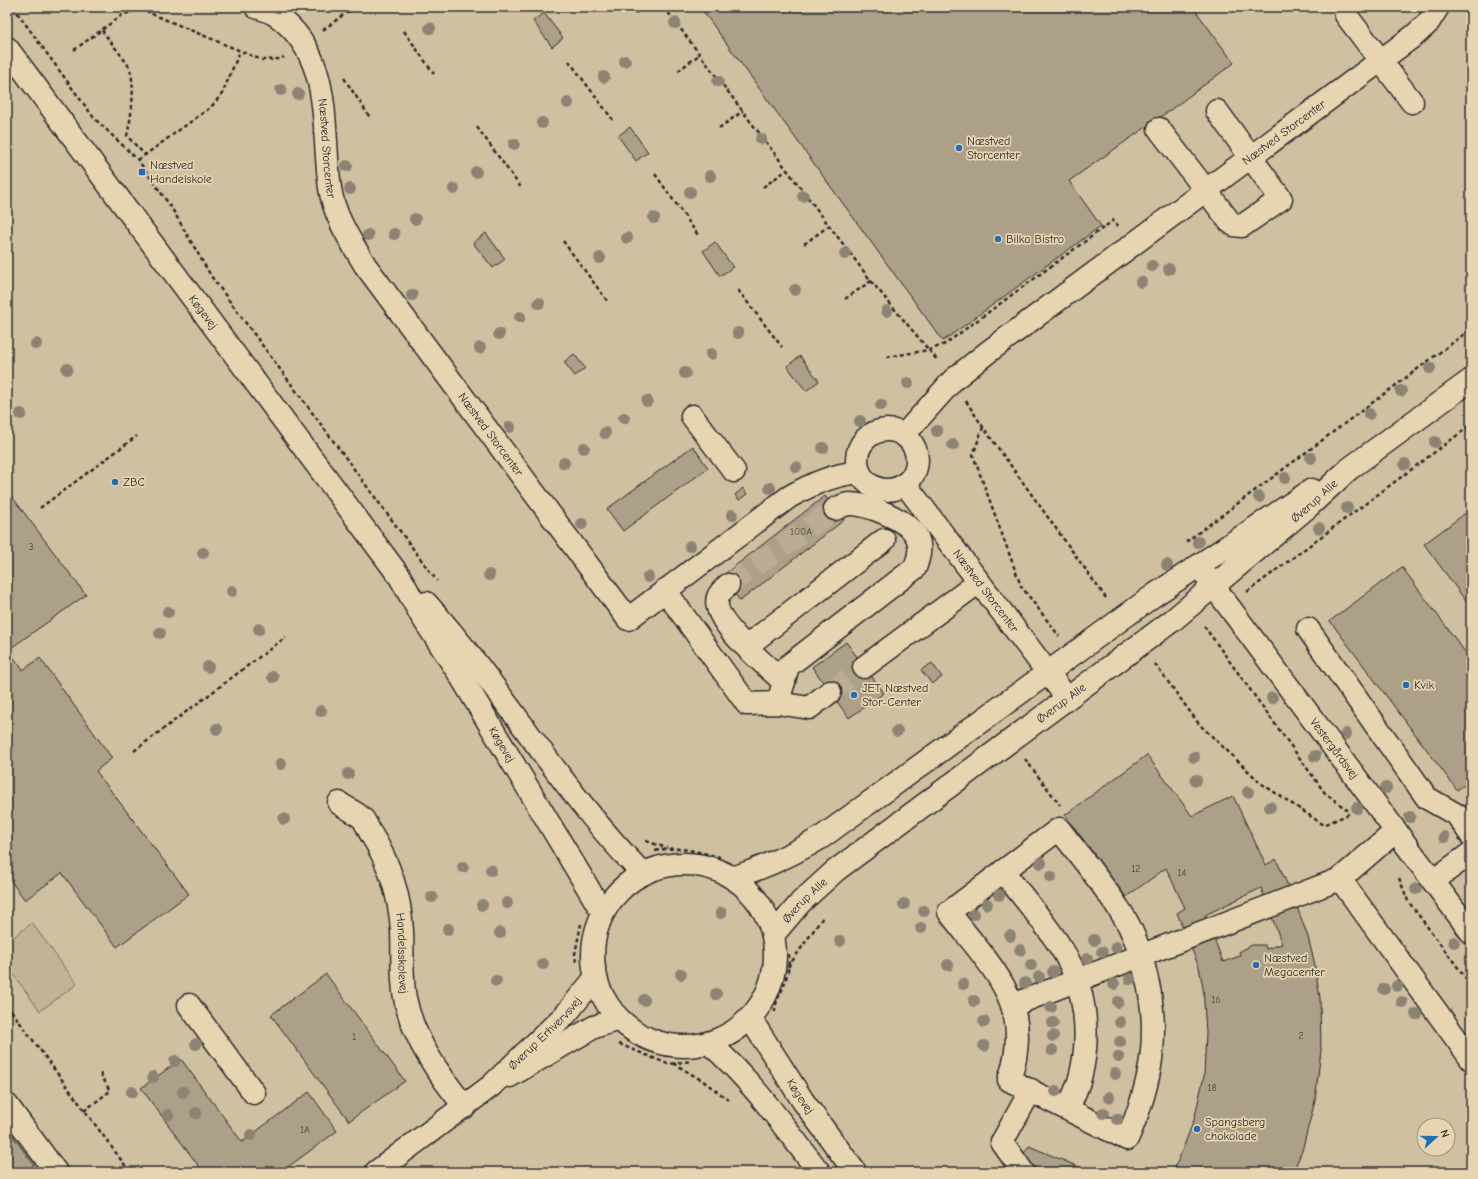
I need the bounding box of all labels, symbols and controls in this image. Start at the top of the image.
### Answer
street label: Næstved Storcenter [315,97,339,200]
street label: Næstved Storcenter [1239,97,1328,168]
place label: Næstved Storcenter [967,134,1020,162]
marker: Næstved Storcenter [954,143,964,153]
place label: Næstved Handelskole [150,158,212,186]
marker: Næstved Handelskole [137,167,147,177]
place label: Bilka Bistro [1006,232,1064,246]
marker: Bilka Bistro [993,234,1003,244]
street label: Køgevej [186,292,220,332]
street label: Næstved Storcenter [455,390,527,479]
place label: ZBC [123,475,145,489]
street label: Øverup Alle [1288,476,1340,525]
marker: ZBC [110,477,120,487]
house number: 100A [790,526,812,538]
house number: 3 [28,541,34,553]
street label: Næstved Storcenter [950,547,1022,635]
place label: Kvik [1414,678,1434,692]
street label: Øverup Alle [1034,680,1089,726]
marker: Kvik [1401,680,1411,690]
place label: JET Næstved Stor-Center [862,681,928,709]
marker: JET Næstved Stor-Center [849,690,859,700]
street label: Vestergårdsvej [1307,715,1362,782]
street label: Køgevej [486,724,518,765]
house number: 12 [1131,863,1141,875]
house number: 14 [1178,867,1187,879]
street label: Øverup Alle [779,875,830,926]
street label: Handelsskolevej [393,912,411,994]
place label: Næstved Megacenter [1264,951,1325,979]
marker: Næstved Megacenter [1251,960,1261,970]
street label: Øverup Erhvervsvej [505,994,584,1073]
house number: 16 [1211,994,1221,1006]
house number: 2 [1298,1030,1304,1042]
house number: 1 [352,1031,356,1043]
street label: Køgevej [784,1076,817,1116]
house number: 18 [1207,1082,1217,1094]
place label: Spangsberg chokolade [1205,1115,1265,1143]
north arrow [1416,1117,1456,1157]
house number: 1A [300,1124,310,1136]
marker: Spangsberg chokolade [1192,1124,1202,1134]
text: N [1438,1128,1452,1139]

